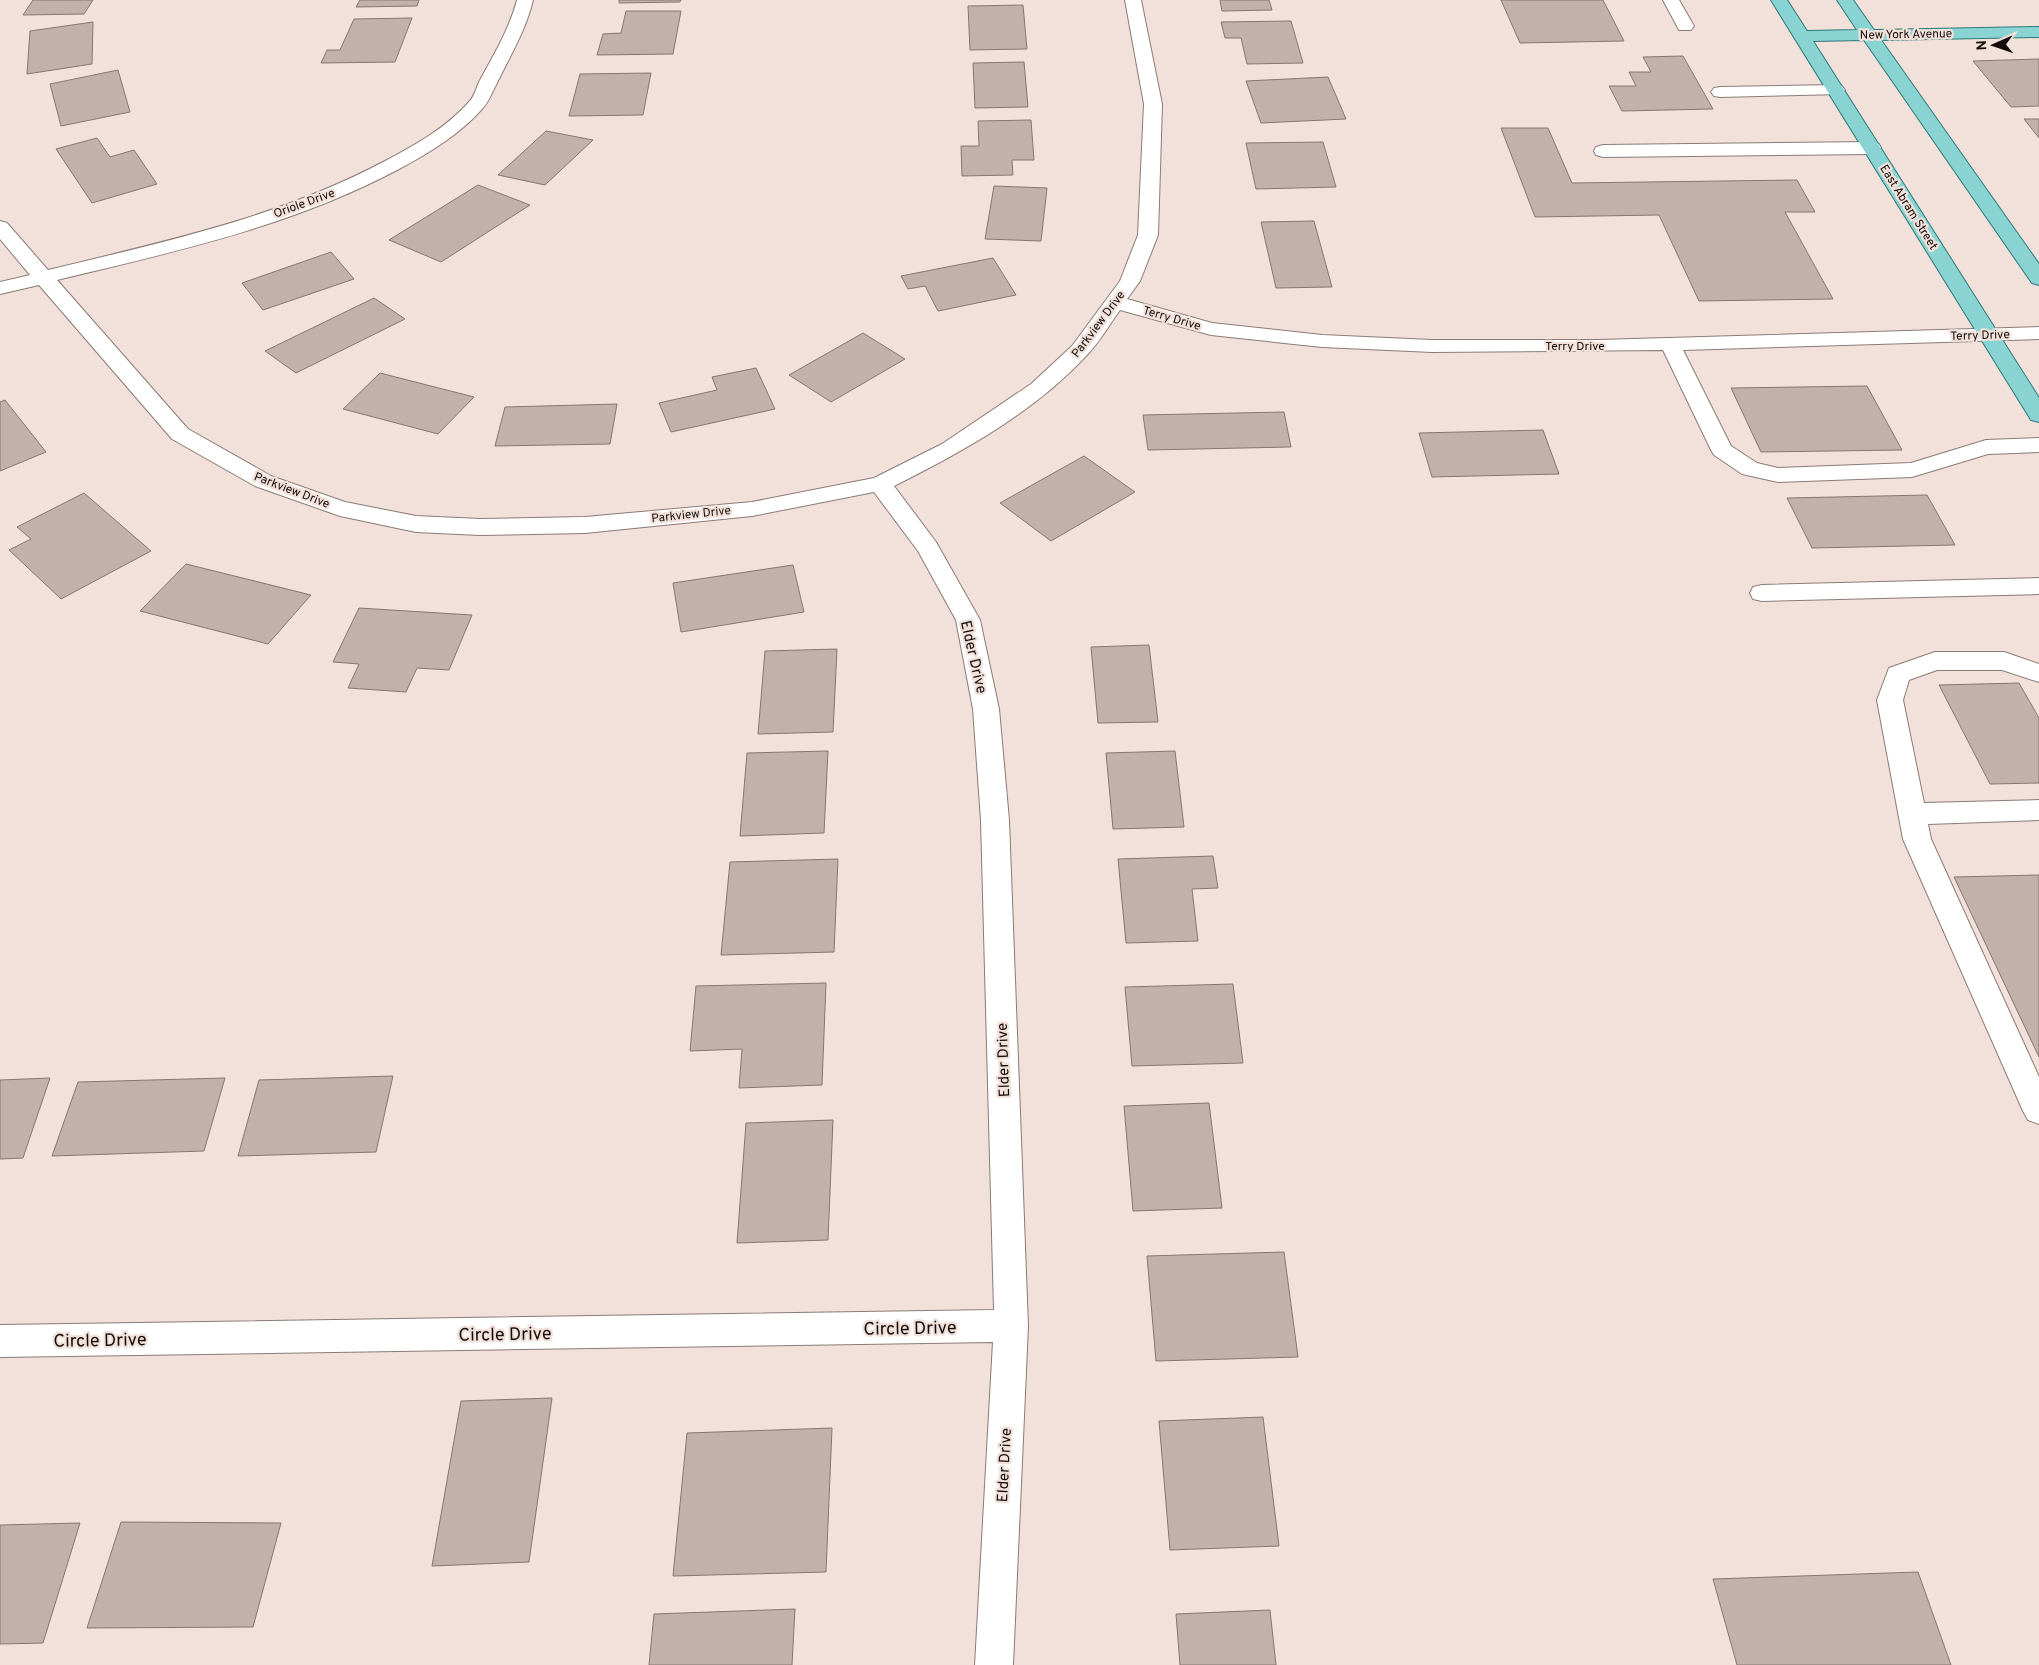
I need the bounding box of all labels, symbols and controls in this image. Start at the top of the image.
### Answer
north arrow [1969,20,2019,70]
street label: New York Avenue [1860,26,1952,44]
text: N [1974,40,1991,51]
street label: East Abram Street [1876,162,1941,253]
street label: Oriole Drive [272,185,337,222]
street label: Parkview Drive [1068,288,1129,361]
street label: Terry Drive [1141,303,1203,335]
street label: Terry Drive [1950,327,2010,345]
street label: Terry Drive [1545,339,1605,355]
street label: Parkview Drive [251,469,332,513]
street label: Parkview Drive [651,503,732,527]
street label: Elder Drive [955,619,990,696]
street label: Elder Drive [994,1022,1015,1097]
street label: Circle Drive [863,1317,957,1342]
street label: Circle Drive [458,1323,552,1348]
street label: Circle Drive [53,1329,147,1354]
street label: Elder Drive [994,1427,1017,1503]

